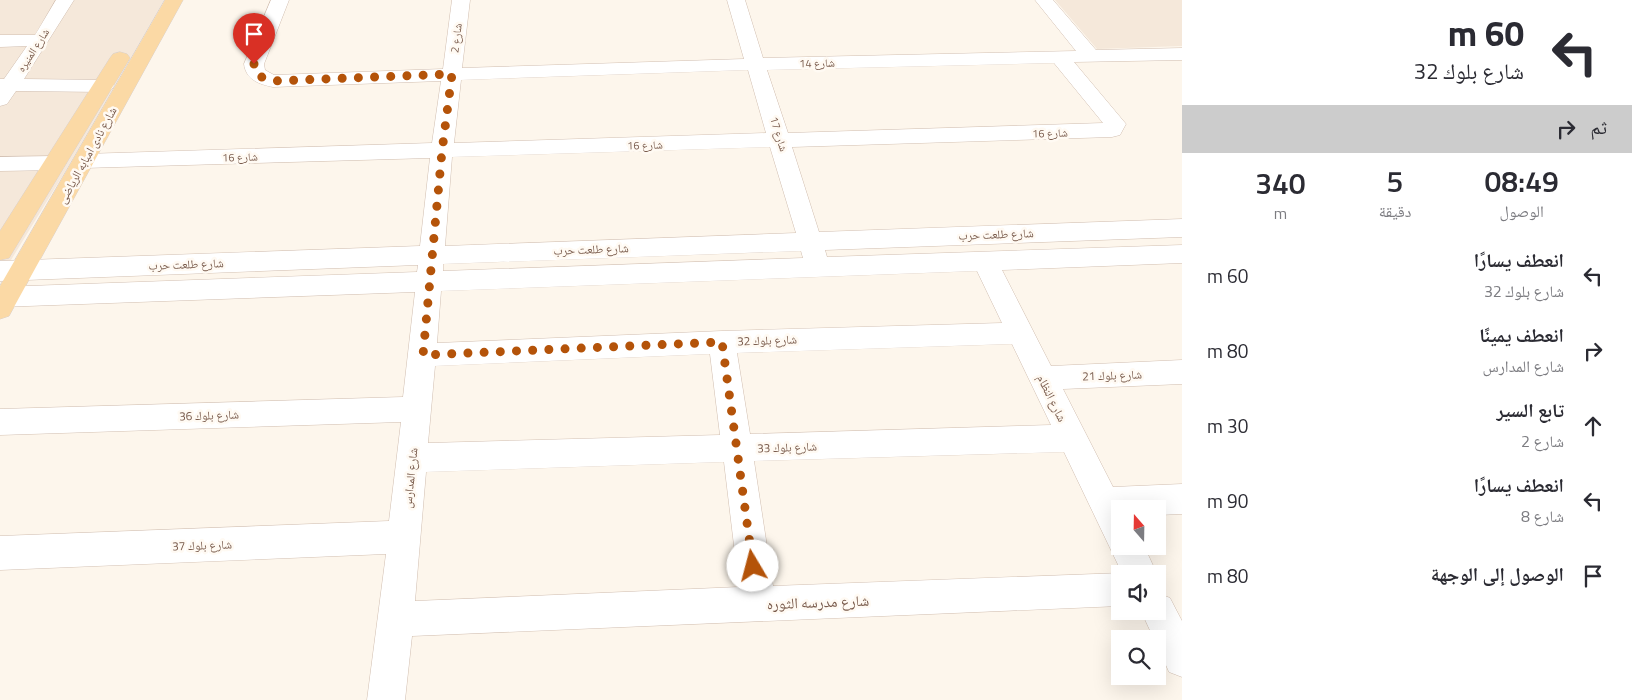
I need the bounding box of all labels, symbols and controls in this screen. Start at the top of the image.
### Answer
text: 60 m [1448,6,1524,60]
pin [233,13,275,64]
icon: arrive [240,20,268,48]
icon: left [1542,20,1607,85]
street label: شارع 2 [446,22,466,54]
street label: شارع المنيره [13,25,53,75]
text: شارع بلوك 32 [1414,54,1524,88]
street label: شارع 14 [799,55,835,71]
street label: شارع نادى امبابه الرياضى [52,103,122,207]
text: ثم [1590,112,1607,141]
street label: شارع 17 [766,115,792,153]
icon: right [1552,115,1580,143]
street label: شارع 16 [1032,124,1068,142]
street label: شارع 16 [627,136,663,154]
street label: شارع 16 [222,148,258,166]
text: 5 [1387,158,1403,204]
text: 08:49 [1484,158,1559,204]
text: 340 [1255,160,1306,206]
text: دقيقة [1379,199,1411,223]
text: الوصول [1500,199,1544,223]
text: m [1274,201,1287,225]
street label: شارع طلعت حرب [958,223,1034,245]
street label: شارع طلعت حرب [553,238,629,260]
text: انعطف يسارًا [1474,245,1564,274]
street label: شارع طلعت حرب [148,253,224,275]
text: 60 m [1207,261,1248,290]
icon: left [1579,262,1607,290]
text: شارع بلوك 32 [1484,279,1564,303]
text: انعطف يمينًا [1479,320,1564,349]
street label: شارع بلوك 32 [737,329,797,351]
text: 80 m [1207,336,1248,365]
icon: right [1579,337,1607,365]
text: شارع المدارس [1482,354,1564,378]
street label: شارع بلوك 21 [1082,364,1142,386]
street label: شارع النظام [1032,371,1072,425]
text: تابع السير [1496,395,1564,424]
street label: شارع بلوك 36 [179,404,239,426]
text: 30 m [1207,411,1248,440]
icon: ahead [1579,412,1607,440]
text: شارع 2 [1521,429,1564,453]
street label: شارع بلوك 33 [757,436,817,458]
street label: شارع المدارس [397,447,423,509]
text: انعطف يسارًا [1474,470,1564,499]
text: 90 m [1207,486,1248,515]
icon: left [1579,487,1607,515]
north arrow [1111,500,1166,555]
map controls [1111,500,1166,685]
text: شارع 8 [1521,504,1564,528]
street label: شارع بلوك 37 [172,534,232,556]
position arrow [726,539,778,591]
text: الوصول إلى الوجهة [1431,559,1564,588]
text: 80 m [1207,561,1248,590]
icon: arrive [1579,562,1607,590]
button: sound [1111,565,1166,620]
street label: شارع مدرسه الثوره [766,589,870,615]
button: search [1111,630,1166,685]

